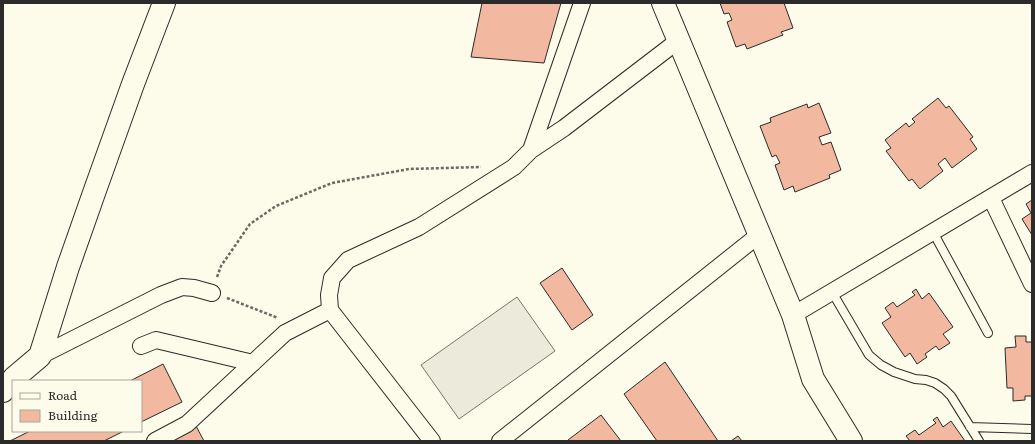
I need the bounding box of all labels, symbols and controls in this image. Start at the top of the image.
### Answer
legend [12,380,142,432]
text: Road [48,386,78,404]
text: Building [48,406,98,424]

